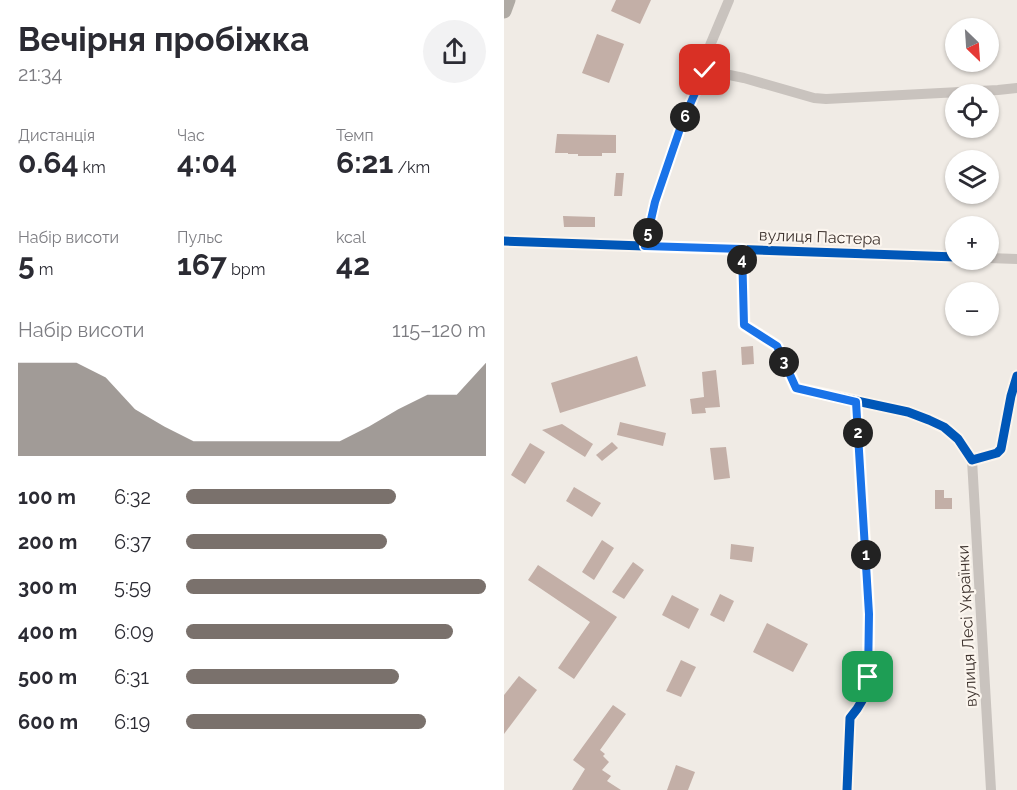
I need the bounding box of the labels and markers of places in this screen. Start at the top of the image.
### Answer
pin [679,44,730,95]
pin: 6 [670,102,700,132]
pin: 5 [633,218,663,248]
pin: 4 [727,245,757,275]
pin: 3 [769,347,799,377]
pin: 2 [843,418,873,448]
pin: 1 [851,540,881,570]
pin [842,651,893,702]

